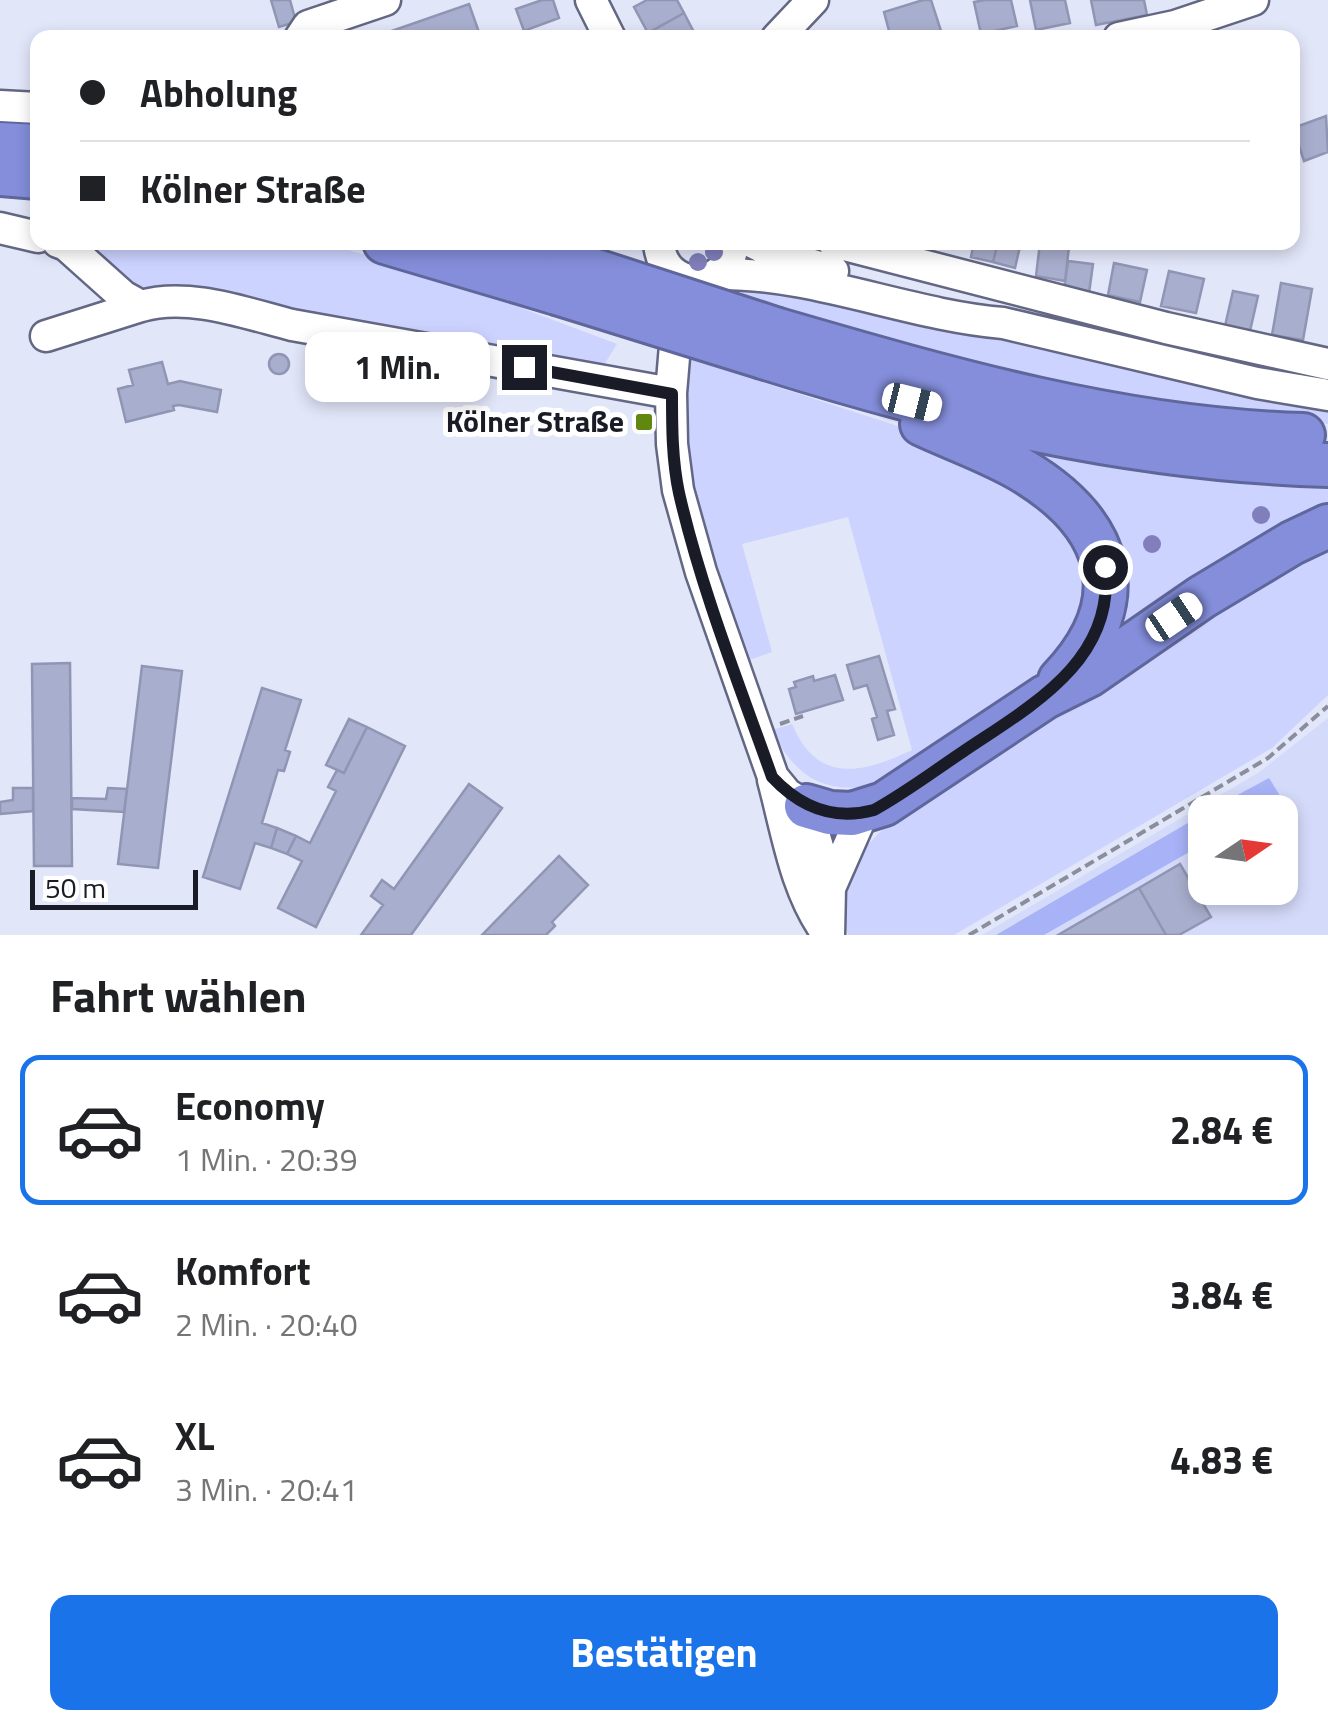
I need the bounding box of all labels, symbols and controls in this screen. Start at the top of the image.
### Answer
text: Abholung [140,64,297,122]
text: Kölner Straße [140,160,366,218]
callout: 1 Min. [304,332,489,402]
text: 1 Min. [354,343,441,391]
route end [502,345,547,390]
car [879,380,945,424]
place label: Kölner Straße [446,398,624,444]
marker: Kölner Straße [633,411,655,433]
route start [1083,545,1128,590]
car [1141,588,1207,646]
north arrow [1188,795,1298,905]
map controls [1188,795,1298,905]
scale bar [30,865,198,910]
text: 50 m [45,866,106,909]
text: Fahrt wählen [50,961,307,1029]
text: Economy [175,1077,325,1135]
icon: car [55,1085,145,1175]
text: 2.84 € [1170,1101,1273,1159]
text: 1 Min. · 20:39 [175,1135,358,1183]
text: Komfort [175,1242,311,1300]
icon: car [55,1250,145,1340]
text: 3.84 € [1170,1266,1273,1324]
text: 2 Min. · 20:40 [175,1300,358,1348]
text: XL [175,1407,215,1465]
icon: car [55,1415,145,1505]
text: 4.83 € [1170,1431,1273,1489]
text: 3 Min. · 20:41 [175,1465,358,1513]
button: Bestätigen [50,1595,1278,1710]

